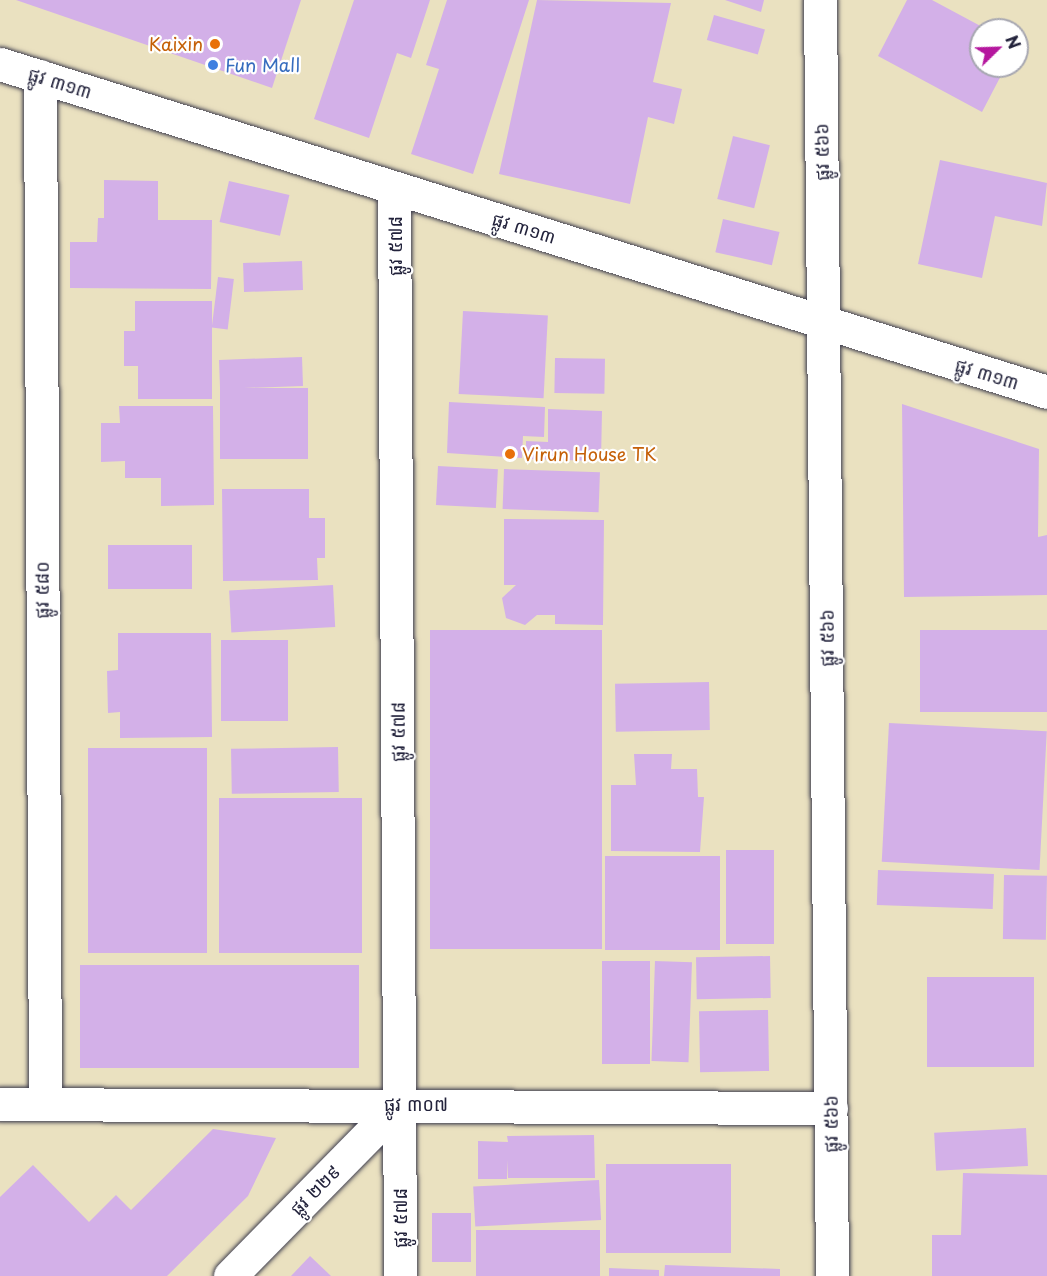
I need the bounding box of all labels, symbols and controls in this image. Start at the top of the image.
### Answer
north arrow [969,18,1029,78]
text: N [1000,31,1027,52]
place label: Kaixin [149,33,203,55]
marker: Kaixin [208,37,222,51]
place label: Fun Mall [225,54,300,76]
marker: Fun Mall [206,58,220,72]
street label: ផ្លូវ ៣១៣ [25,63,95,103]
street label: ផ្លូវ ៥៦៦ [811,123,833,181]
street label: ផ្លូវ ៣១៣ [489,208,559,248]
street label: ផ្លូវ ៥៧៨ [384,216,406,276]
street label: ផ្លូវ ៣១៣ [952,354,1022,394]
place label: Virun House TK [522,443,658,465]
marker: Virun House TK [503,447,517,461]
street label: ផ្លូវ ៥៨០ [31,561,53,619]
street label: ផ្លូវ ៥៦៦ [816,609,838,667]
street label: ផ្លូវ ៥៧៨ [387,702,409,762]
street label: ផ្លូវ ៣០៧ [384,1093,448,1115]
street label: ផ្លូវ ៥៦៦ [820,1095,842,1153]
street label: ផ្លូវ ២២៩ [286,1161,344,1219]
street label: ផ្លូវ ៥៧៨ [389,1188,411,1248]

